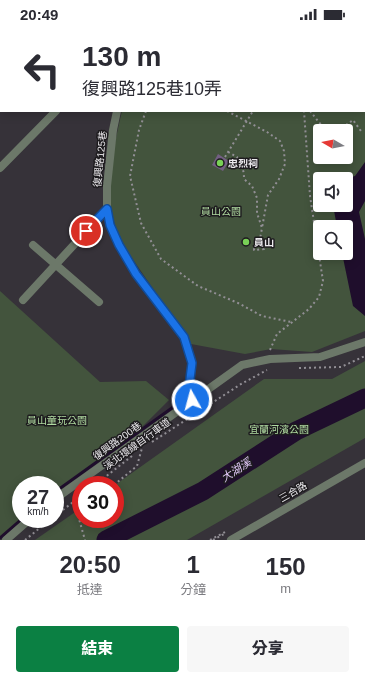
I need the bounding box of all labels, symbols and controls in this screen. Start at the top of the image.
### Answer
text: 20:49 [20,6,58,23]
text: 130 m [82,41,161,72]
icon: left [16,44,68,96]
text: 復興路125巷10弄 [82,79,222,99]
north arrow [313,124,353,164]
map controls [313,124,353,260]
street label: 復興路125巷 [92,130,108,188]
marker: 忠烈祠 [215,158,225,168]
place label: 忠烈祠 [228,158,258,169]
button: sound [313,172,353,212]
park label: 員山公園 [201,206,241,217]
pin [69,214,103,248]
icon: arrive [75,220,97,242]
button: search [313,220,353,260]
marker: 員山 [241,237,251,247]
place label: 員山 [254,237,274,248]
position arrow [171,379,213,421]
park label: 員山童玩公園 [27,415,87,426]
street label: 溪北環線自行車道 [101,416,173,472]
street label: 復興路200巷 [91,420,143,462]
park label: 宜蘭河濱公園 [249,424,309,435]
water label: 大湖溪 [219,455,255,484]
speed limit sign: 30 [72,476,124,528]
street label: 三合路 [277,480,309,504]
text: 27 [27,486,49,508]
text: km/h [27,506,49,517]
text: 20:50 [59,551,121,578]
text: 1 [186,551,200,578]
text: 150 [266,553,306,580]
text: m [280,581,291,596]
text: 抵達 [77,582,103,597]
text: 分鐘 [180,582,206,597]
button: 結束 [16,626,179,672]
button: 分享 [187,626,349,672]

